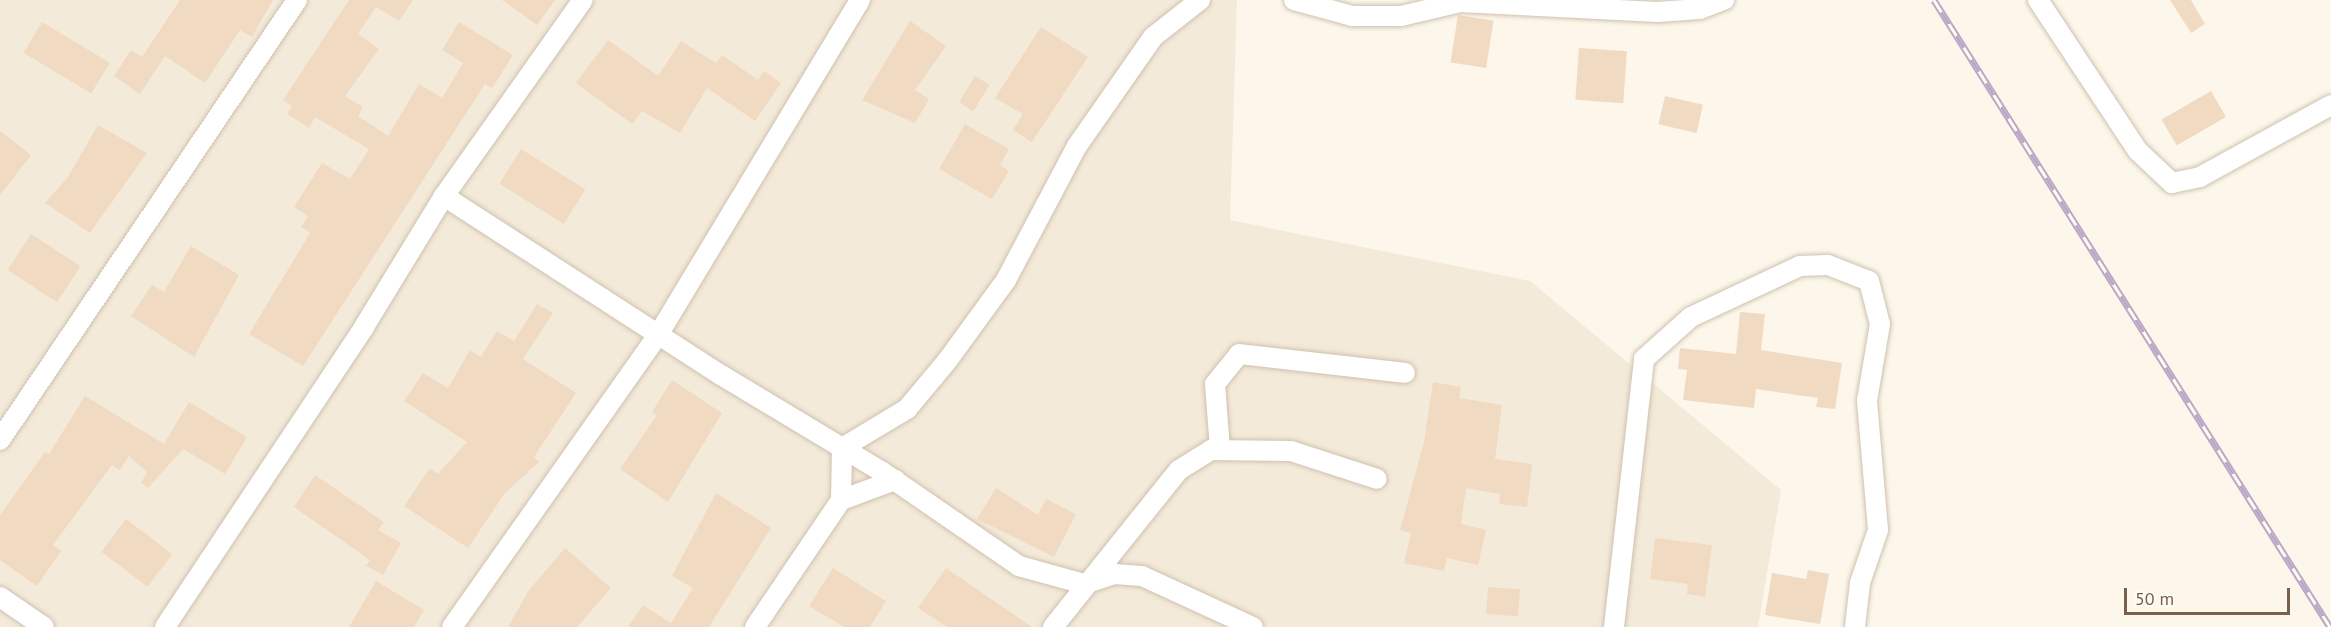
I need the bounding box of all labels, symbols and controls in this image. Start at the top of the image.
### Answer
scale bar [2127,576,2294,614]
text: 50 m [2135,587,2174,610]

